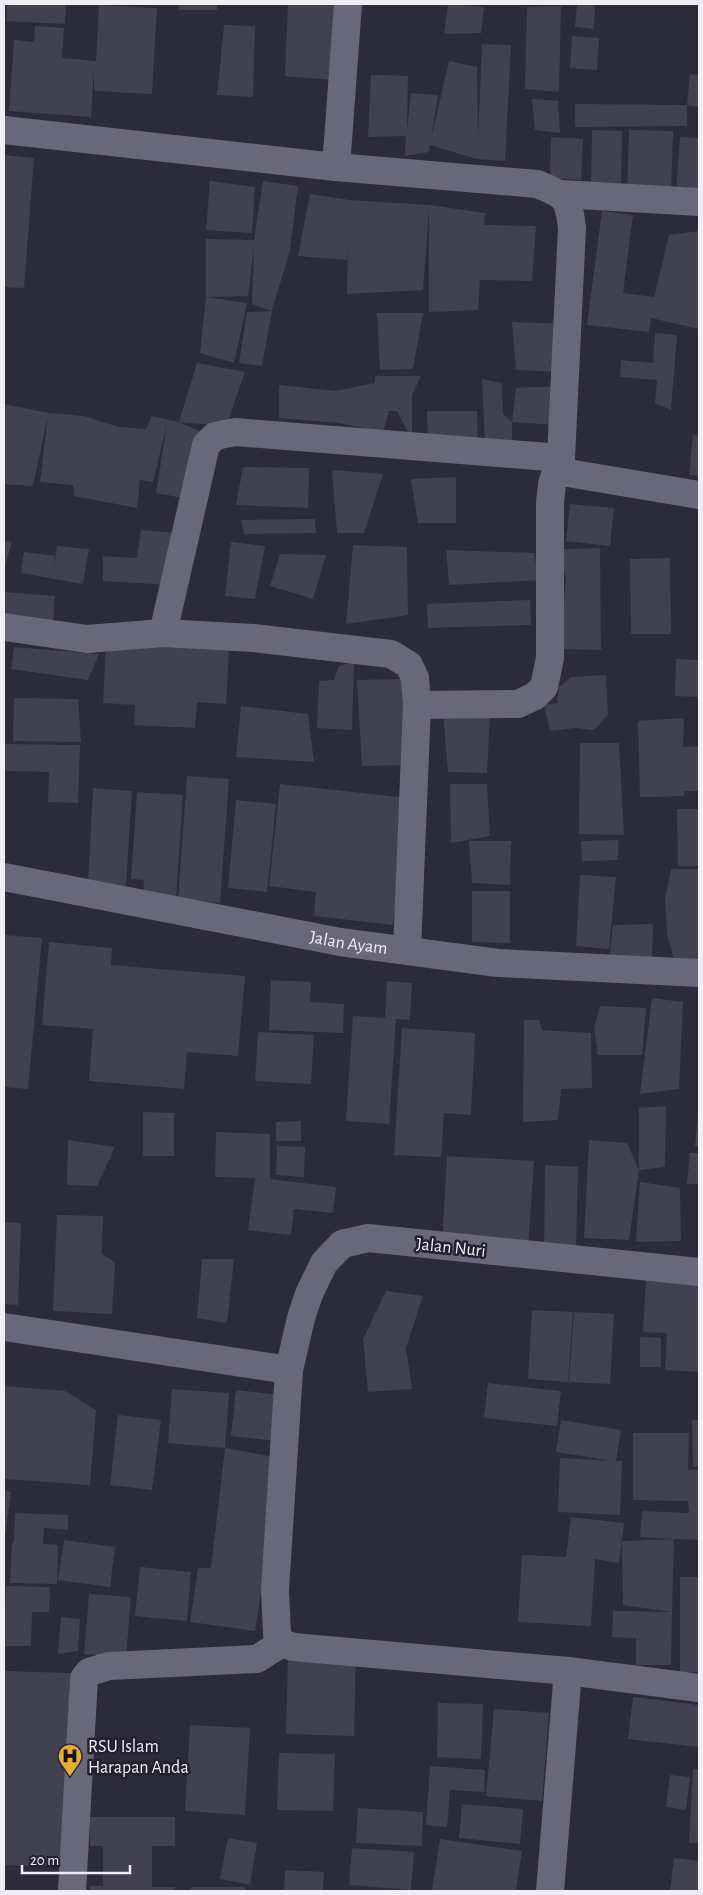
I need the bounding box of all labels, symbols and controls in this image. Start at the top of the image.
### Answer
street label: Jalan Ayam [308,928,389,958]
street label: Jalan Nuri [415,1235,486,1261]
place label: RSU Islam Harapan Anda [88,1738,189,1777]
hospital icon: RSU Islam Harapan Anda [57,1743,83,1777]
scale bar [22,1842,130,1874]
text: 20 m [30,1853,59,1868]

